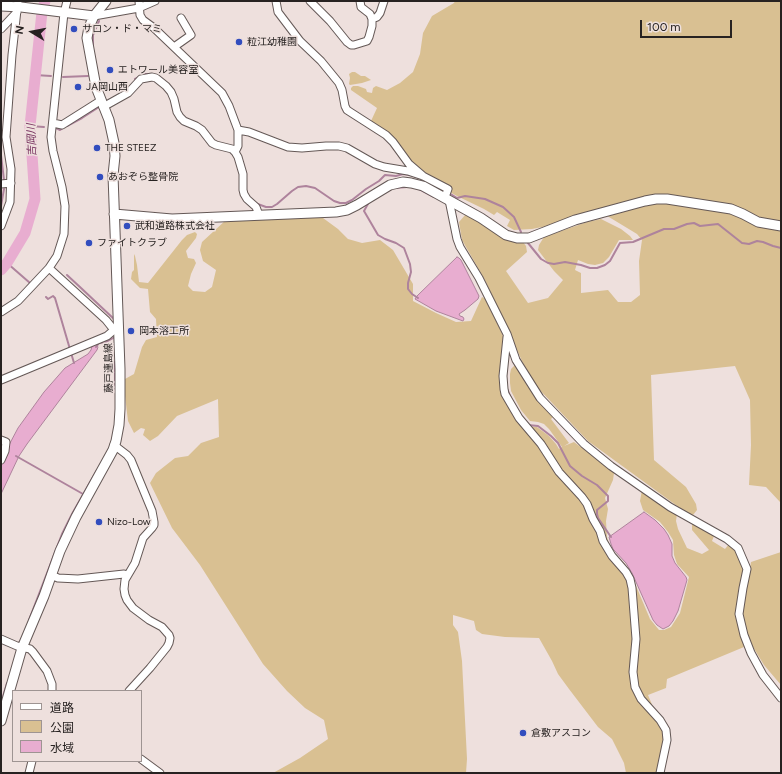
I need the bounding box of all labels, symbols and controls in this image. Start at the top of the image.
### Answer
north arrow [12,12,52,52]
scale bar [642,12,734,38]
text: 100 m [647,20,681,34]
place label: サロン・ド・マミ [82,23,162,35]
marker: サロン・ド・マミ [69,24,79,34]
text: N [13,25,27,35]
place label: 粒江幼稚園 [247,36,297,48]
marker: 粒江幼稚園 [234,37,244,47]
place label: エトワール美容室 [118,64,198,76]
marker: エトワール美容室 [105,65,115,75]
place label: JA岡山西 [86,81,128,93]
marker: JA岡山西 [73,82,83,92]
water label: 吉岡川 [25,123,39,157]
place label: THE STEEZ [105,142,156,154]
marker: THE STEEZ [92,143,102,153]
place label: あおぞら整骨院 [108,171,178,183]
marker: あおぞら整骨院 [95,172,105,182]
place label: 武和道路株式会社 [135,220,215,232]
marker: 武和道路株式会社 [122,221,132,231]
place label: ファイトクラブ [97,237,167,249]
marker: ファイトクラブ [84,238,94,248]
place label: 岡本溶工所 [139,325,189,337]
marker: 岡本溶工所 [126,326,136,336]
street label: 藤戸連島線 [103,343,115,393]
place label: Nizo-Low [107,516,151,528]
marker: Nizo-Low [94,517,104,527]
legend [12,690,142,762]
text: 道路 [50,701,74,715]
text: 公園 [50,721,74,735]
place label: 倉敷アスコン [531,727,591,739]
marker: 倉敷アスコン [518,728,528,738]
text: 水域 [50,741,74,755]

